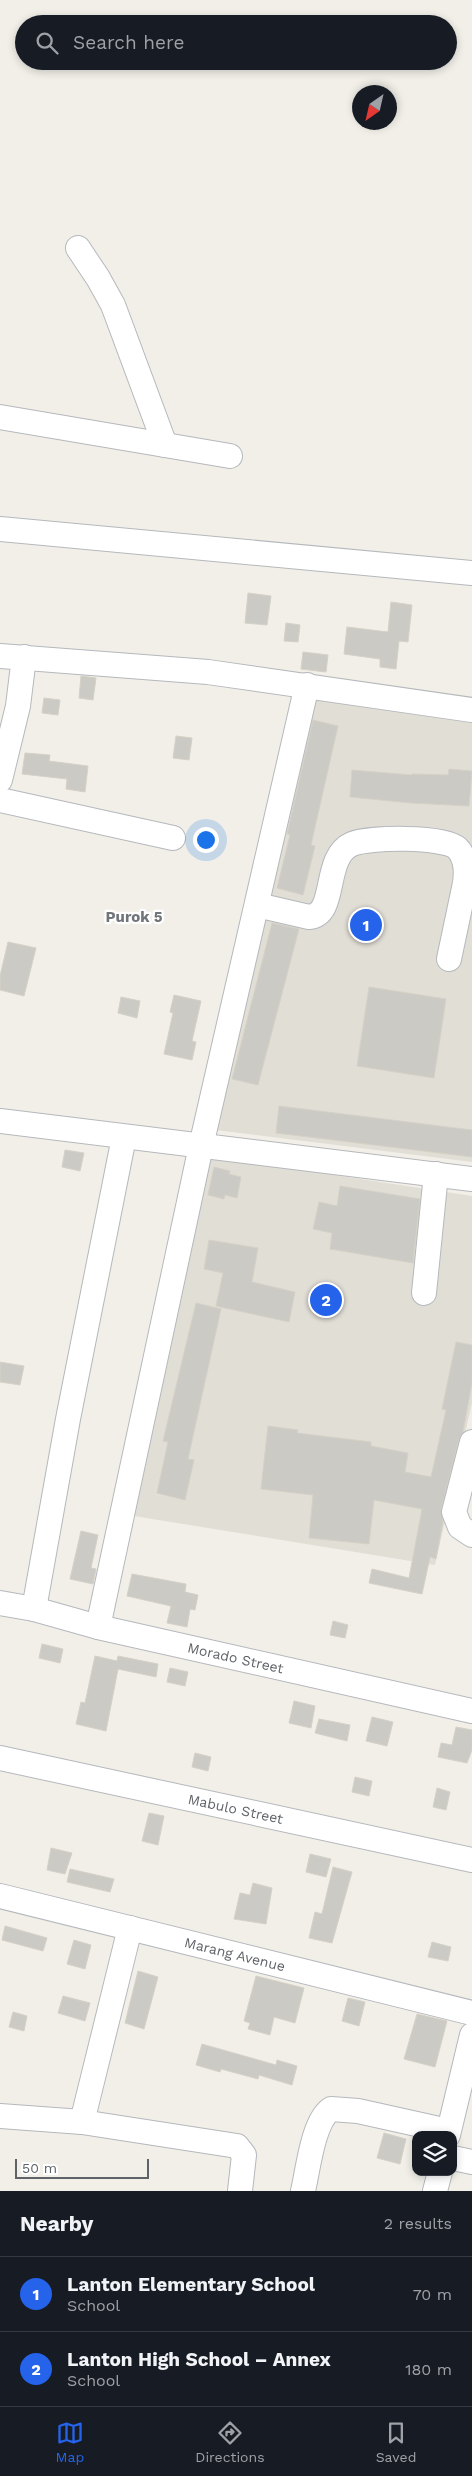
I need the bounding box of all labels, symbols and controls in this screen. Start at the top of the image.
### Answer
search box [15,15,457,70]
icon: search [33,29,61,57]
text: Search here [73,31,184,54]
north arrow [352,85,397,130]
your location [193,827,219,853]
pin: 1 [350,906,382,944]
district label: Purok 5 [106,908,163,926]
pin: 2 [310,1281,342,1319]
street label: Morado Street [186,1639,285,1676]
street label: Mabulo Street [187,1791,285,1827]
street label: Marang Avenue [183,1934,287,1974]
map controls [412,2131,457,2176]
button: layers [412,2131,457,2176]
scale bar [15,2156,149,2179]
text: 50 m [22,2160,57,2176]
text: Nearby [20,2211,93,2236]
text: 2 results [384,2214,452,2233]
text: Lanton Elementary School [67,2273,315,2296]
text: 1 [33,2285,39,2304]
text: 70 m [413,2285,452,2304]
text: School [67,2296,120,2315]
text: Lanton High School – Annex [67,2348,331,2371]
text: 2 [31,2360,41,2379]
text: 180 m [405,2360,452,2379]
text: School [67,2371,120,2390]
tab: Map [56,2419,84,2465]
tab: Directions [195,2419,265,2465]
tab: Saved [376,2419,416,2465]

